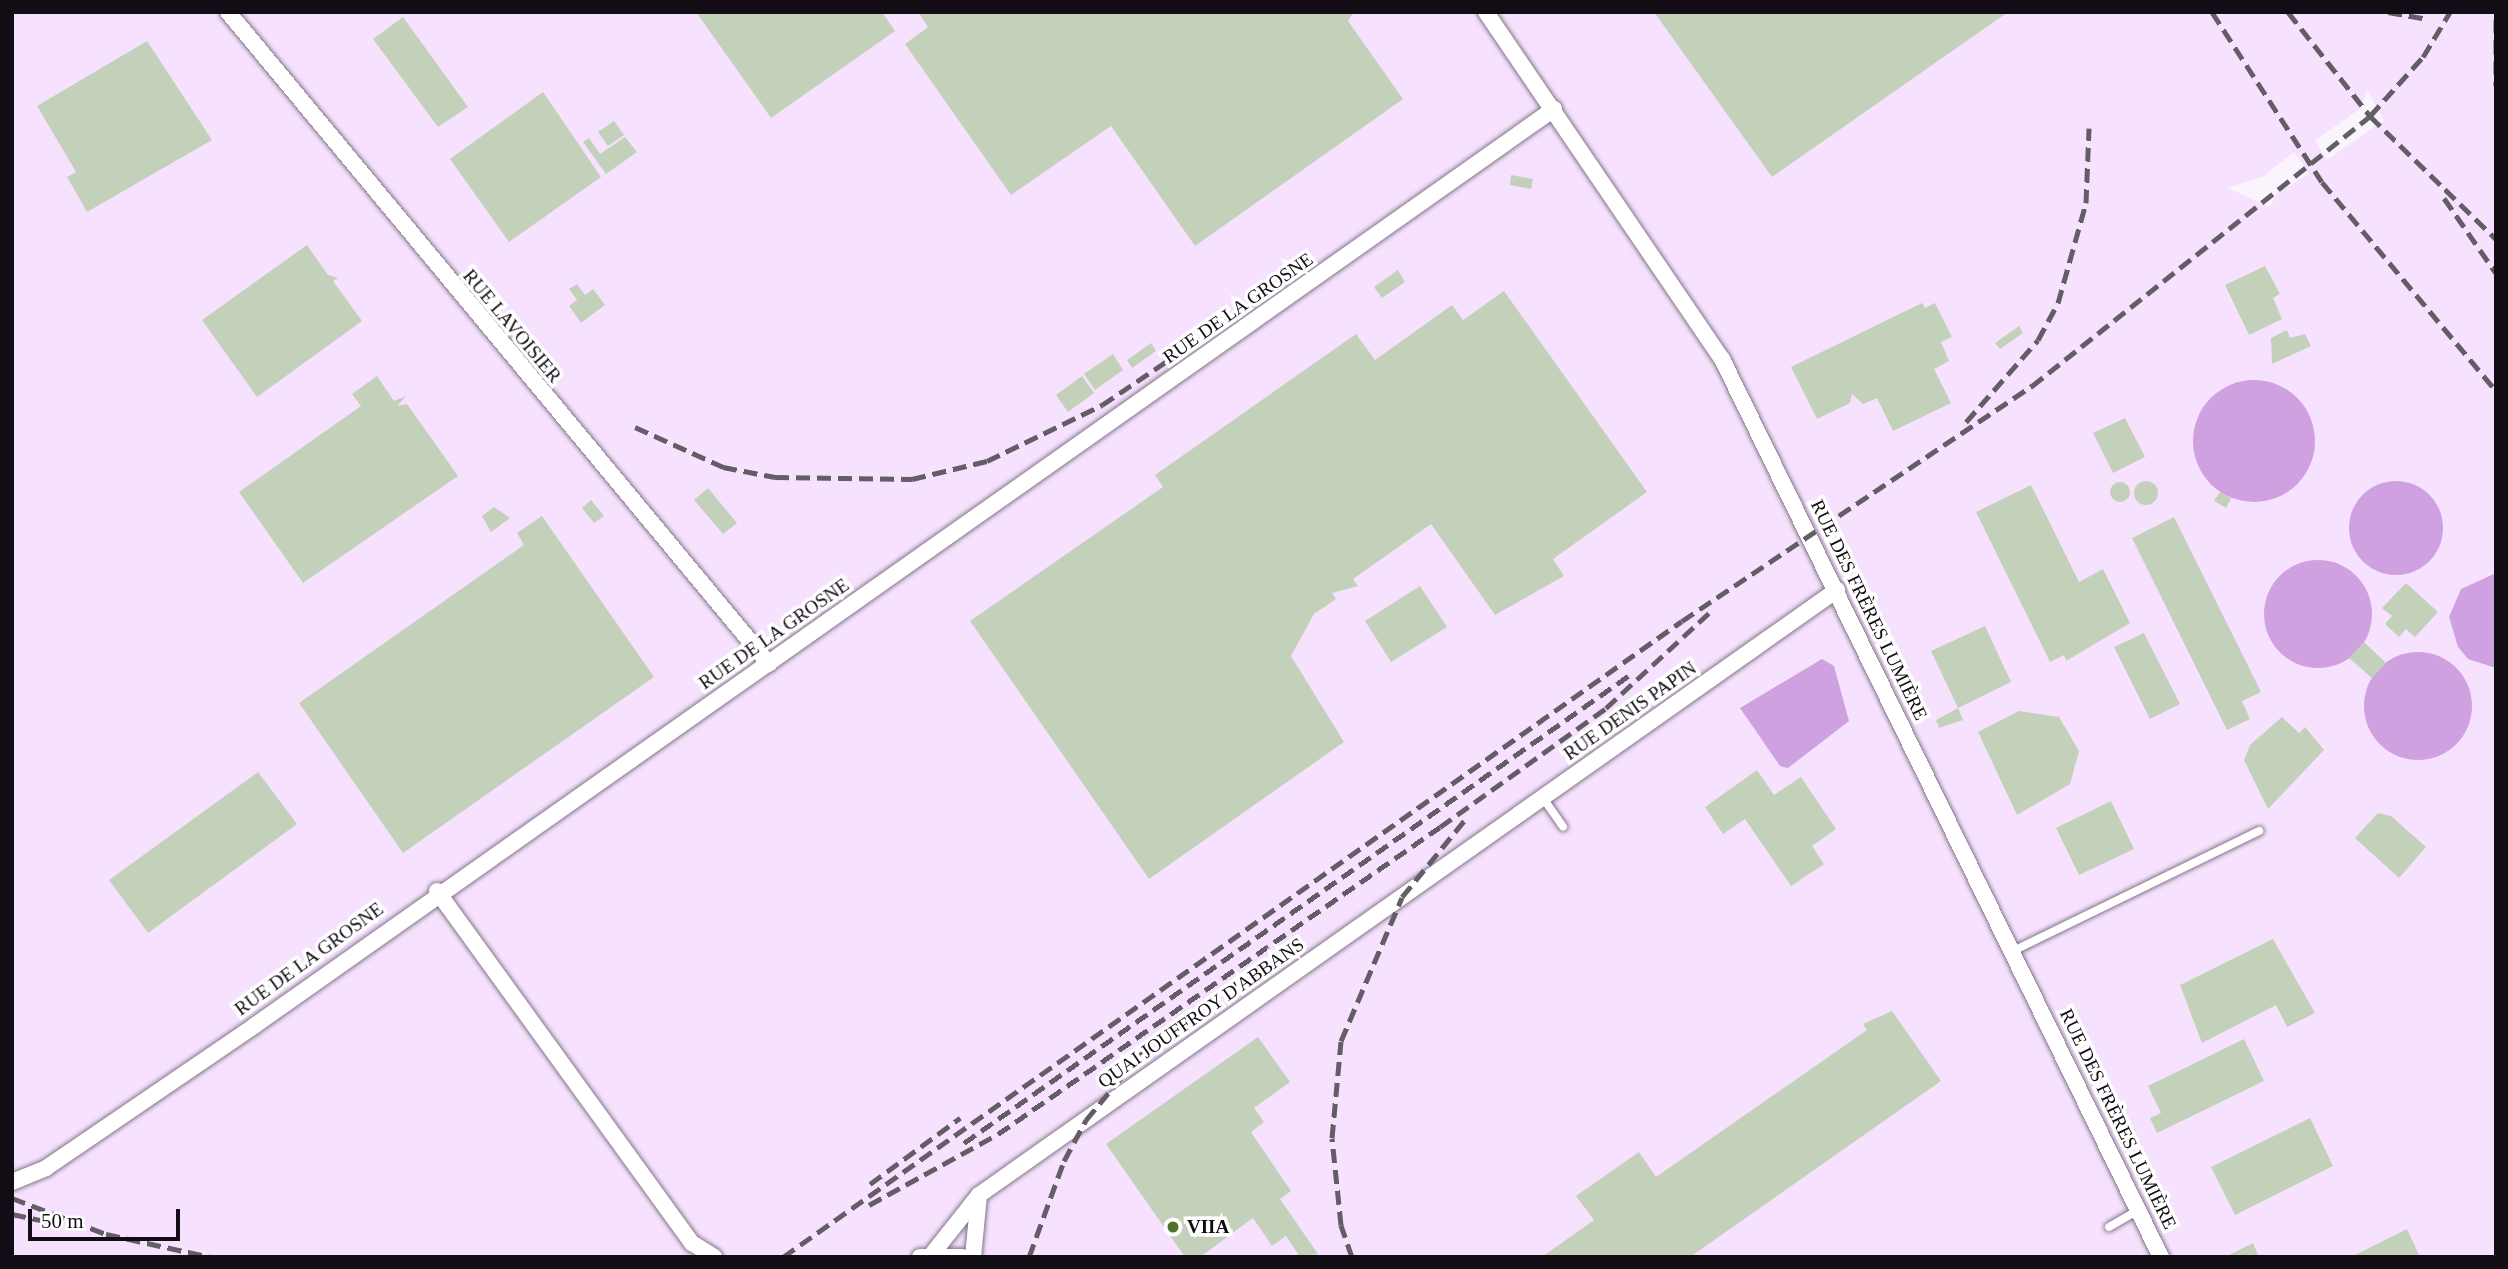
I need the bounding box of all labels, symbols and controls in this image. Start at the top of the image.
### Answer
street label: RUE DE LA GROSNE [1158,247,1318,369]
street label: RUE LAVOISIER [458,265,566,387]
street label: RUE DES FRÈRES LUMIÈRE [1806,496,1932,724]
street label: RUE DE LA GROSNE [694,573,854,695]
street label: RUE DENIS PAPIN [1559,657,1701,765]
street label: RUE DE LA GROSNE [230,897,388,1021]
street label: QUAI JOUFFROY D'ABBANS [1093,933,1309,1093]
street label: RUE DES FRÈRES LUMIÈRE [2055,1005,2181,1233]
scale bar [32,1196,184,1240]
text: 50 m [41,1209,84,1233]
place label: VIIA [1187,1216,1229,1238]
marker: VIIA [1165,1219,1181,1235]

